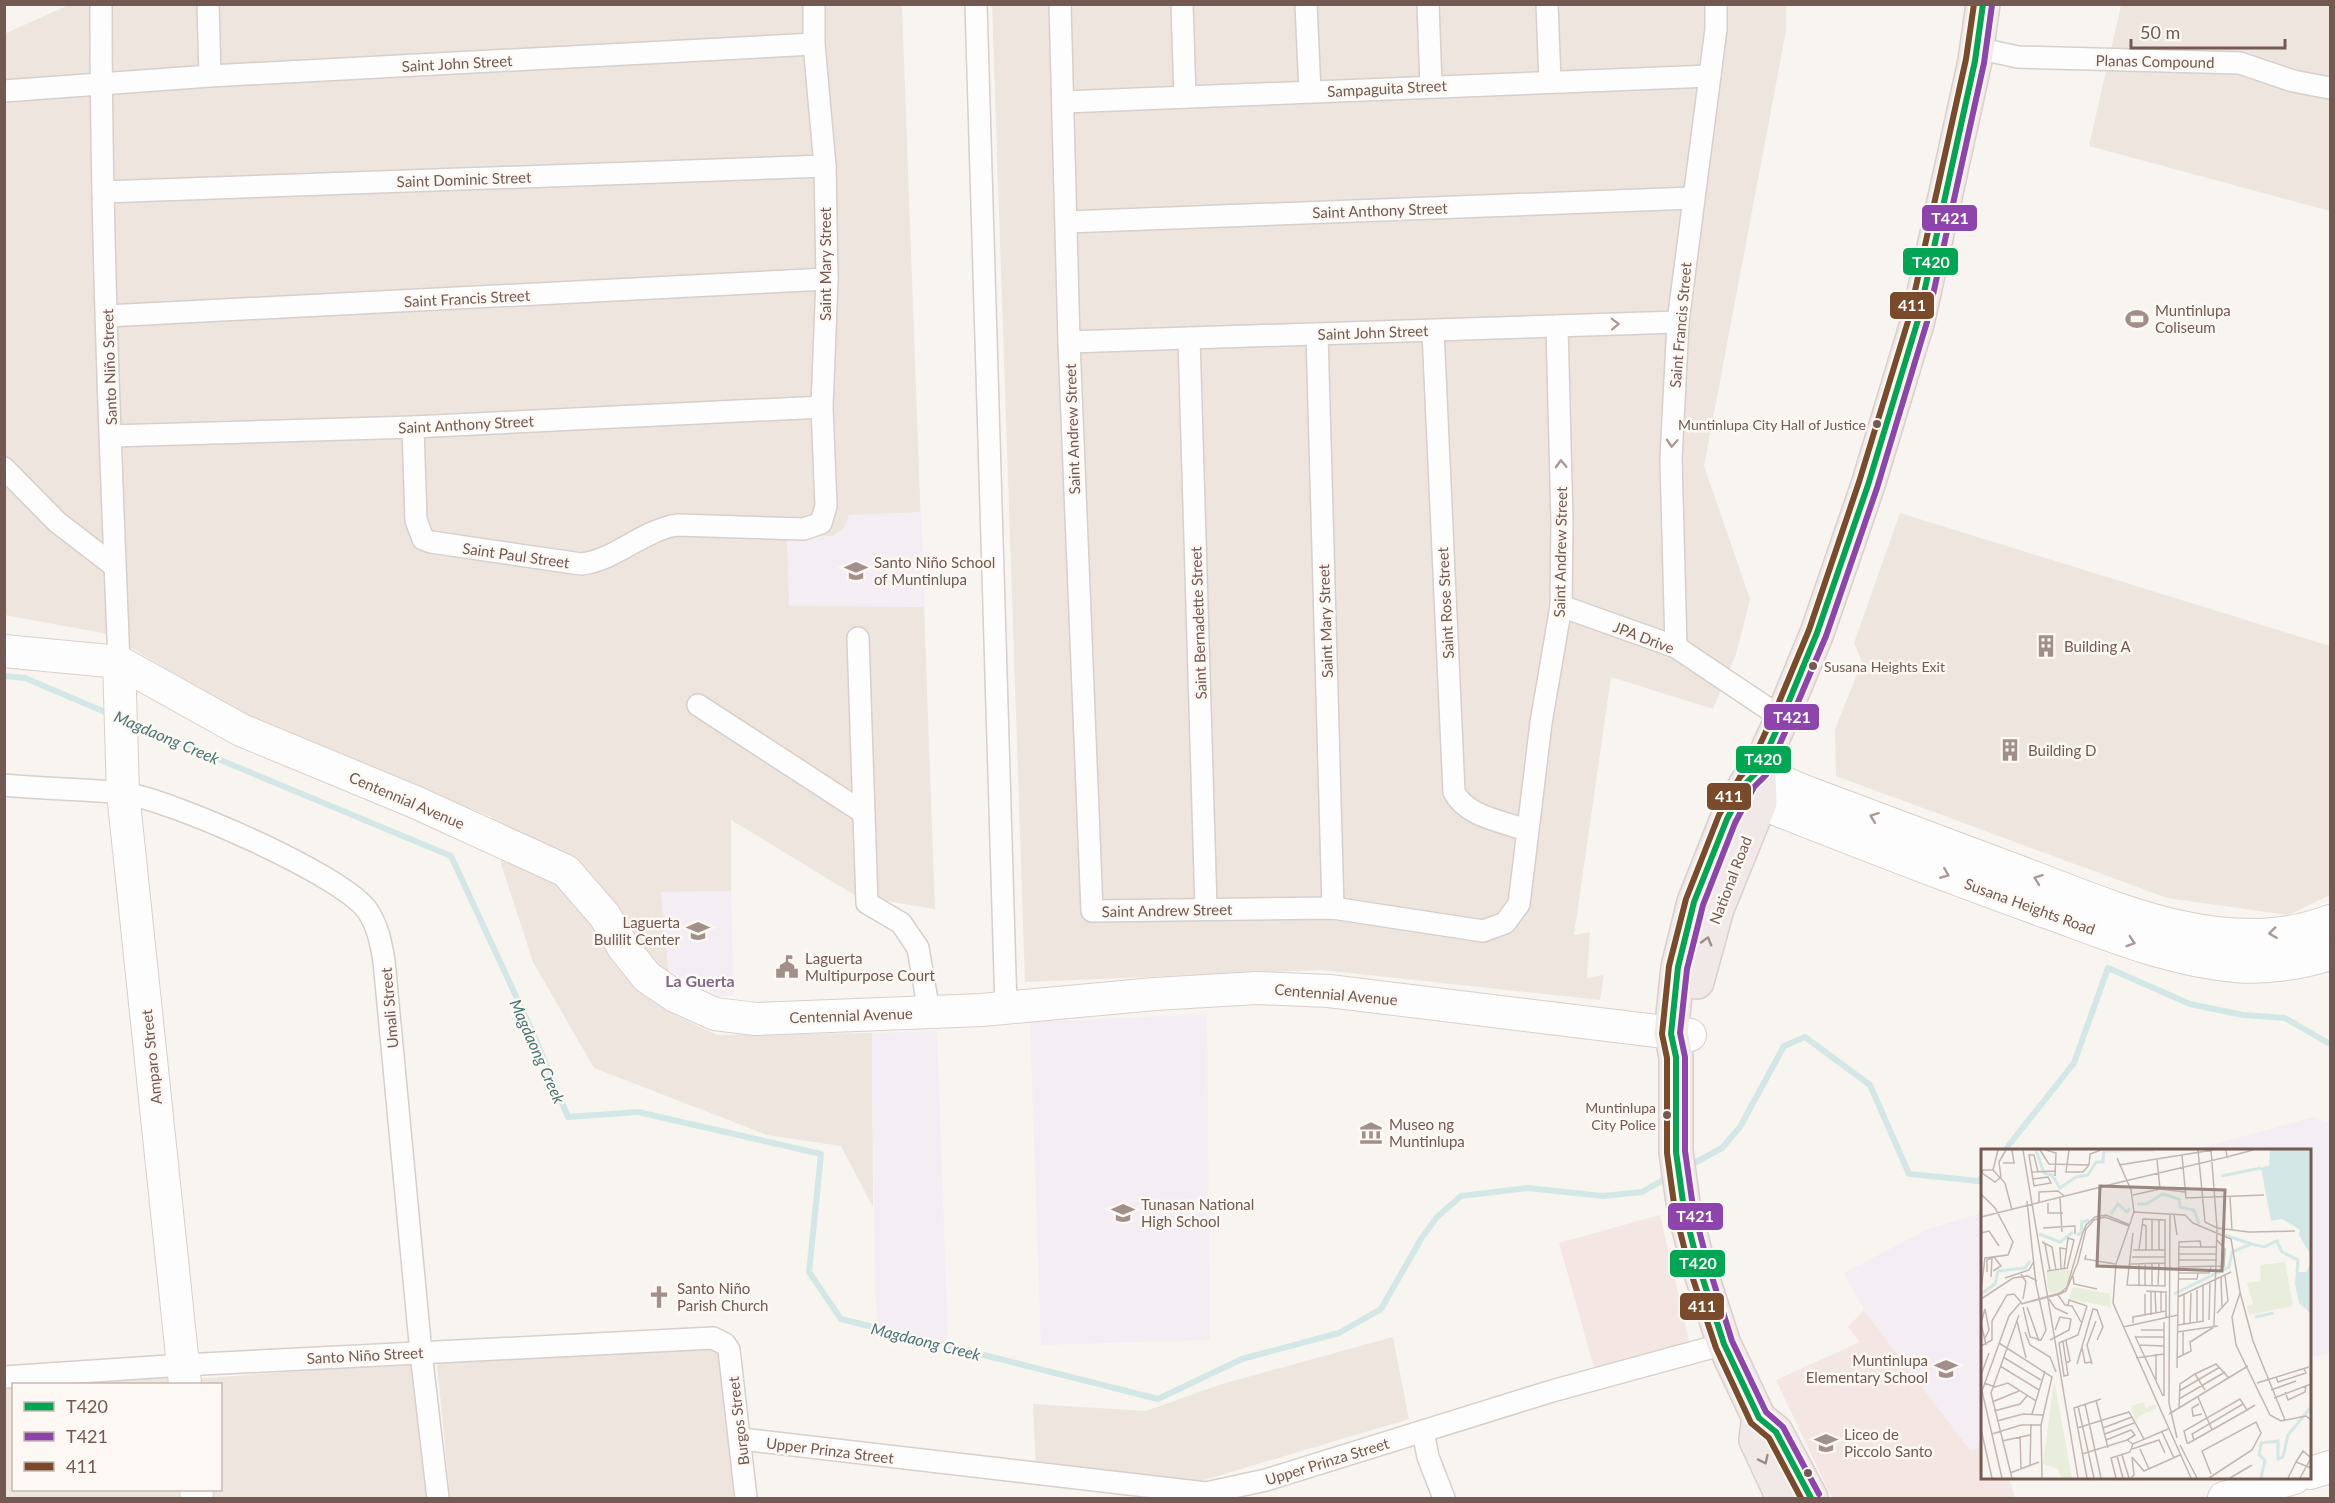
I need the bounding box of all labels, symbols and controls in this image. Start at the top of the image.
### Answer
scale bar [2131,12,2286,50]
text: 50 m [2140,21,2180,43]
street label: Saint John Street [401,51,513,75]
street label: Planas Compound [2095,51,2215,71]
street label: Sampaguita Street [1327,76,1448,100]
street label: Saint Dominic Street [396,168,532,190]
street label: Saint Anthony Street [1312,199,1449,221]
line badge: T421 [1921,204,1978,232]
street label: Saint Mary Street [816,206,834,321]
text: T421 [1931,208,1969,227]
line badge: T420 [1902,247,1959,276]
text: T420 [1912,252,1950,271]
street label: Saint Francis Street [1666,261,1695,389]
street label: Saint Francis Street [404,286,531,310]
line badge: 411 [1889,291,1935,320]
text: 411 [1898,295,1926,314]
place label: Muntinlupa Coliseum [2155,301,2231,336]
sports icon: Muntinlupa Coliseum [2124,306,2150,332]
street label: Santo Niño Street [98,308,120,426]
one-way arrow [1611,318,1620,330]
street label: Saint John Street [1317,321,1429,343]
street label: Saint Andrew Street [1061,363,1083,495]
street label: Saint Anthony Street [398,411,535,437]
place label: Muntinlupa City Hall of Justice [1678,416,1866,433]
marker: Muntinlupa City Hall of Justice [1871,418,1883,430]
one-way arrow [1666,439,1679,448]
one-way arrow [1554,459,1567,468]
street label: Saint Andrew Street [1550,486,1570,618]
street label: Saint Paul Street [461,539,571,572]
street label: Saint Bernadette Street [1186,546,1210,700]
street label: Saint Rose Street [1433,546,1457,659]
place label: Santo Niño School of Muntinlupa [874,553,995,588]
school or university icon: Santo Niño School of Muntinlupa [843,558,869,584]
street label: Saint Mary Street [1314,563,1336,678]
street label: JPA Drive [1611,617,1677,657]
building icon: Building A [2033,633,2059,659]
place label: Building A [2064,637,2132,655]
place label: Susana Heights Exit [1824,658,1945,675]
marker: Susana Heights Exit [1807,660,1819,672]
line badge: T421 [1763,703,1820,731]
water label: Magdaong Creek [112,706,223,768]
text: T421 [1773,707,1811,726]
building icon: Building D [1997,737,2023,763]
place label: Building D [2028,741,2096,759]
line badge: T420 [1735,745,1792,774]
text: T420 [1744,749,1782,768]
street label: Centennial Avenue [347,768,467,832]
line badge: 411 [1706,782,1752,811]
text: 411 [1715,786,1743,805]
one-way arrow [1869,812,1880,825]
street label: National Road [1705,833,1755,927]
one-way arrow [1939,867,1950,879]
one-way arrow [2034,873,2044,886]
street label: Susana Heights Road [1962,874,2098,938]
street label: Saint Andrew Street [1101,900,1233,920]
place label: Laguerta Bulilit Center [594,913,681,948]
school or university icon: Laguerta Bulilit Center [685,918,711,944]
one-way arrow [2269,926,2278,939]
one-way arrow [2125,935,2136,947]
one-way arrow [1700,936,1713,946]
place label: Laguerta Multipurpose Court [805,949,936,984]
public building icon: Laguerta Multipurpose Court [774,954,800,980]
street label: Umali Street [376,966,401,1049]
district label: La Guerta [665,971,735,990]
street label: Centennial Avenue [1274,980,1398,1008]
water label: Magdaong Creek [507,996,570,1106]
street label: Centennial Avenue [789,1004,913,1026]
street label: Amparo Street [137,1008,165,1105]
place label: Muntinlupa City Police [1585,1099,1656,1133]
marker: Muntinlupa City Police [1661,1109,1673,1121]
place label: Museo ng Muntinlupa [1389,1115,1465,1150]
museum icon: Museo ng Muntinlupa [1358,1120,1384,1146]
inset map [1981,1149,2311,1479]
place label: Tunasan National High School [1141,1195,1254,1230]
school or university icon: Tunasan National High School [1110,1200,1136,1226]
line badge: T421 [1667,1202,1724,1231]
text: T421 [1676,1206,1714,1225]
line badge: T420 [1669,1249,1726,1278]
text: T420 [1679,1253,1717,1272]
place label: Santo Niño Parish Church [677,1279,768,1314]
church icon: Santo Niño Parish Church [646,1284,672,1310]
line badge: 411 [1679,1292,1725,1321]
text: 411 [1688,1296,1716,1315]
water label: Magdaong Creek [869,1318,983,1364]
street label: Santo Niño Street [306,1343,424,1367]
place label: Muntinlupa Elementary School [1806,1351,1928,1386]
school or university icon: Muntinlupa Elementary School [1933,1356,1959,1382]
street label: Burgos Street [724,1375,752,1466]
legend [12,1383,222,1491]
text: T420 [66,1395,108,1417]
text: T421 [66,1425,108,1447]
place label: Liceo de Piccolo Santo [1844,1425,1933,1460]
school or university icon: Liceo de Piccolo Santo [1813,1430,1839,1456]
street label: Upper Prinza Street [765,1433,895,1467]
street label: Upper Prinza Street [1263,1433,1392,1488]
one-way arrow [1757,1453,1769,1464]
text: 411 [66,1455,97,1477]
unlabelled marker [1802,1467,1814,1479]

